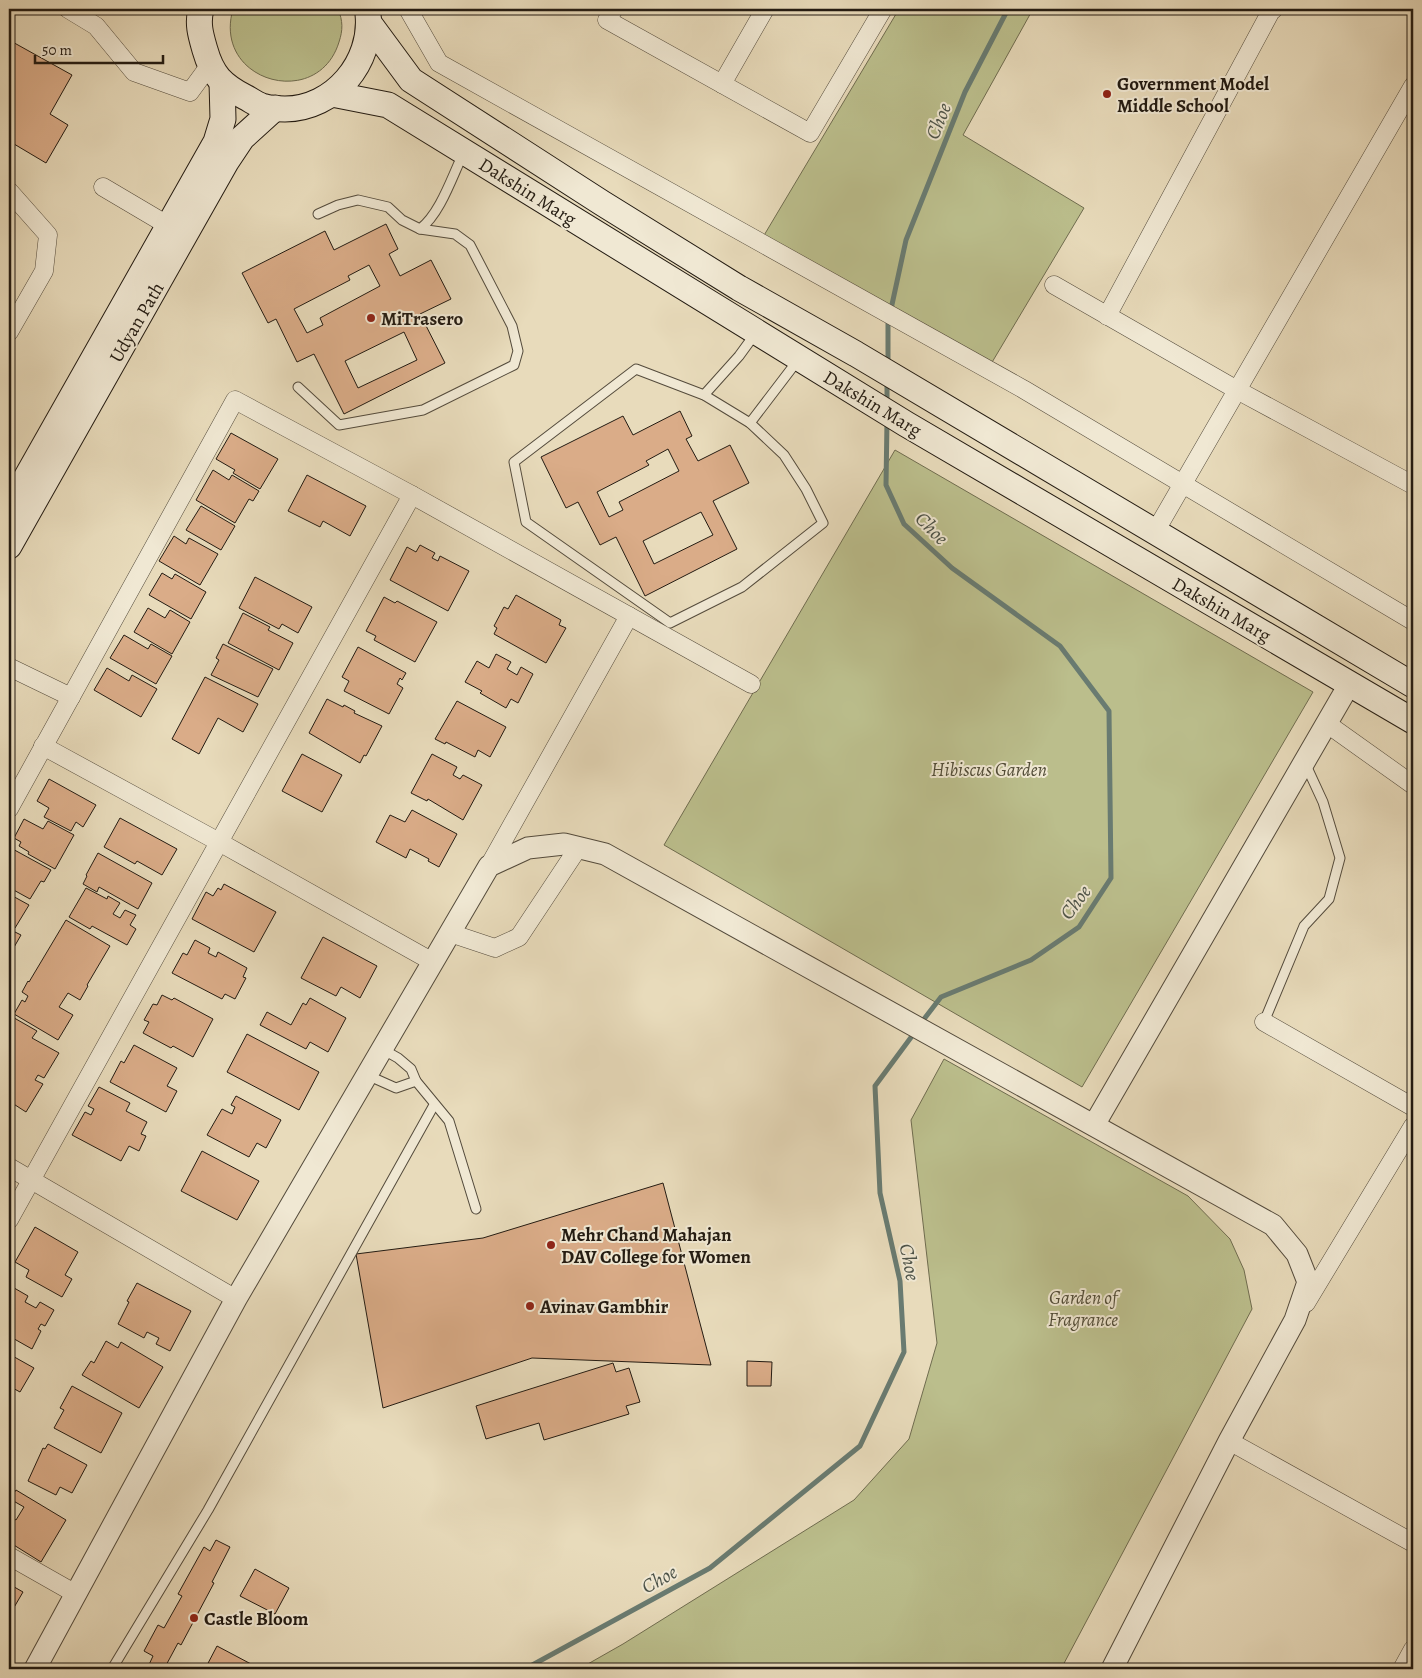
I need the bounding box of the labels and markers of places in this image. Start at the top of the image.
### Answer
place label: Government Model Middle School [1117,71,1269,119]
marker: Government Model Middle School [1101,88,1113,100]
place label: MiTrasero [381,306,464,332]
marker: MiTrasero [365,312,377,324]
place label: Mehr Chand Mahajan DAV College for Women [561,1222,751,1270]
marker: Mehr Chand Mahajan DAV College for Women [545,1239,557,1251]
place label: Avinav Gambhir [539,1294,668,1320]
marker: Avinav Gambhir [524,1300,536,1312]
place label: Castle Bloom [204,1606,309,1632]
marker: Castle Bloom [188,1612,200,1624]

